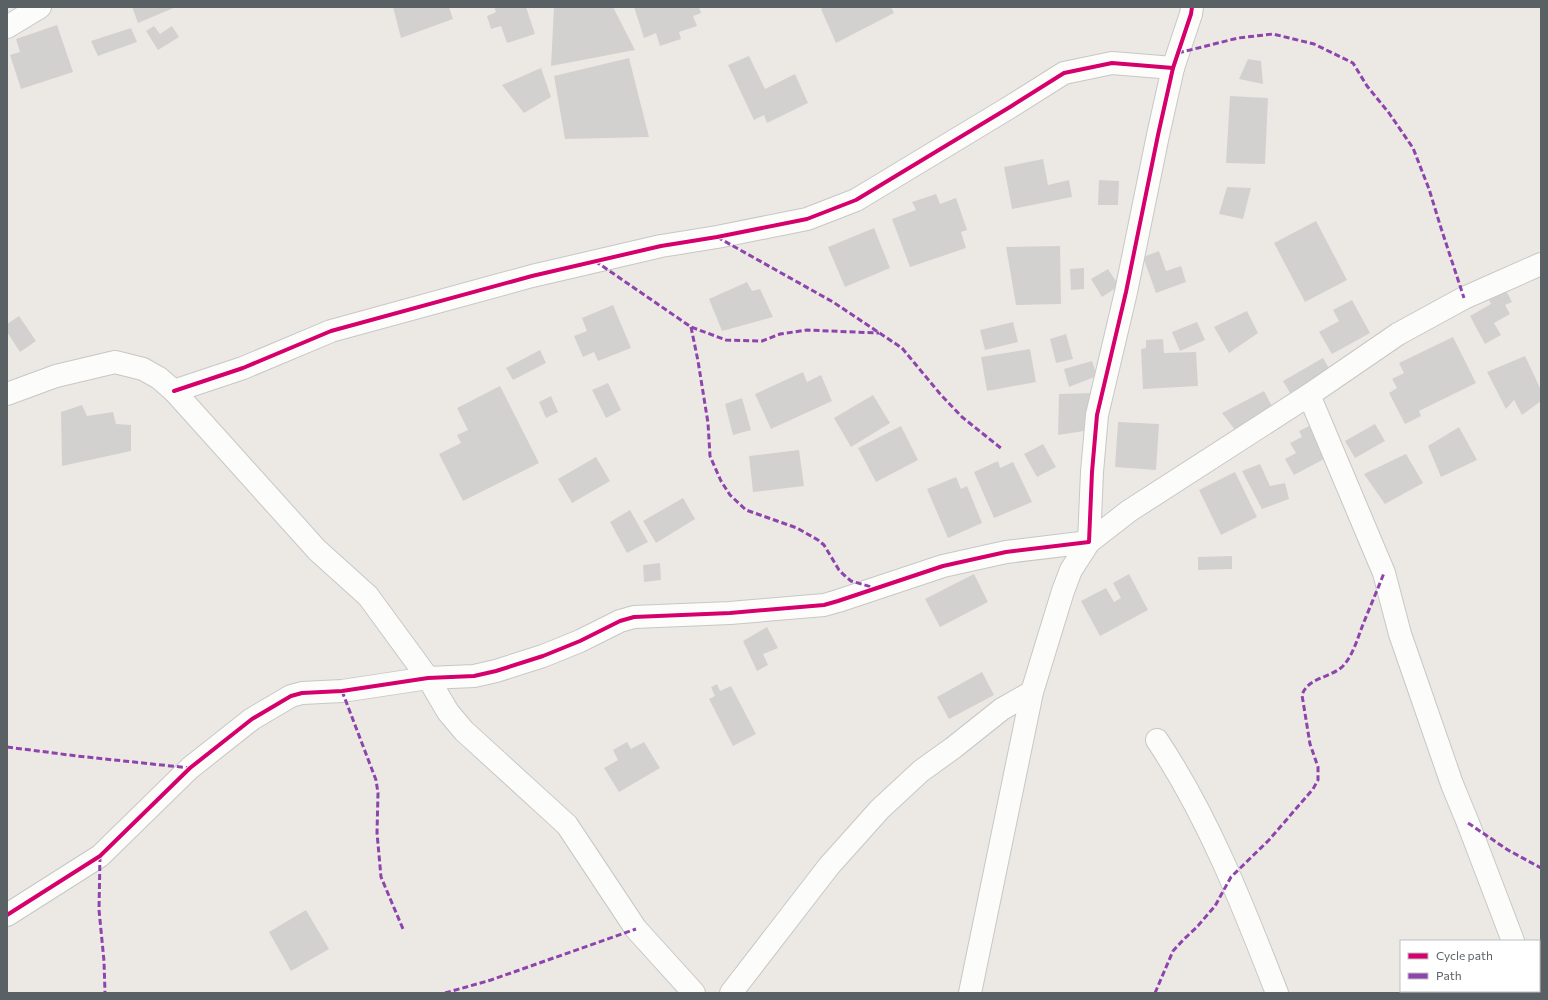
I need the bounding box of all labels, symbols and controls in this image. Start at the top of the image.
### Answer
legend [1400,940,1540,992]
text: Cycle path [1436,948,1493,962]
text: Path [1436,968,1462,982]

